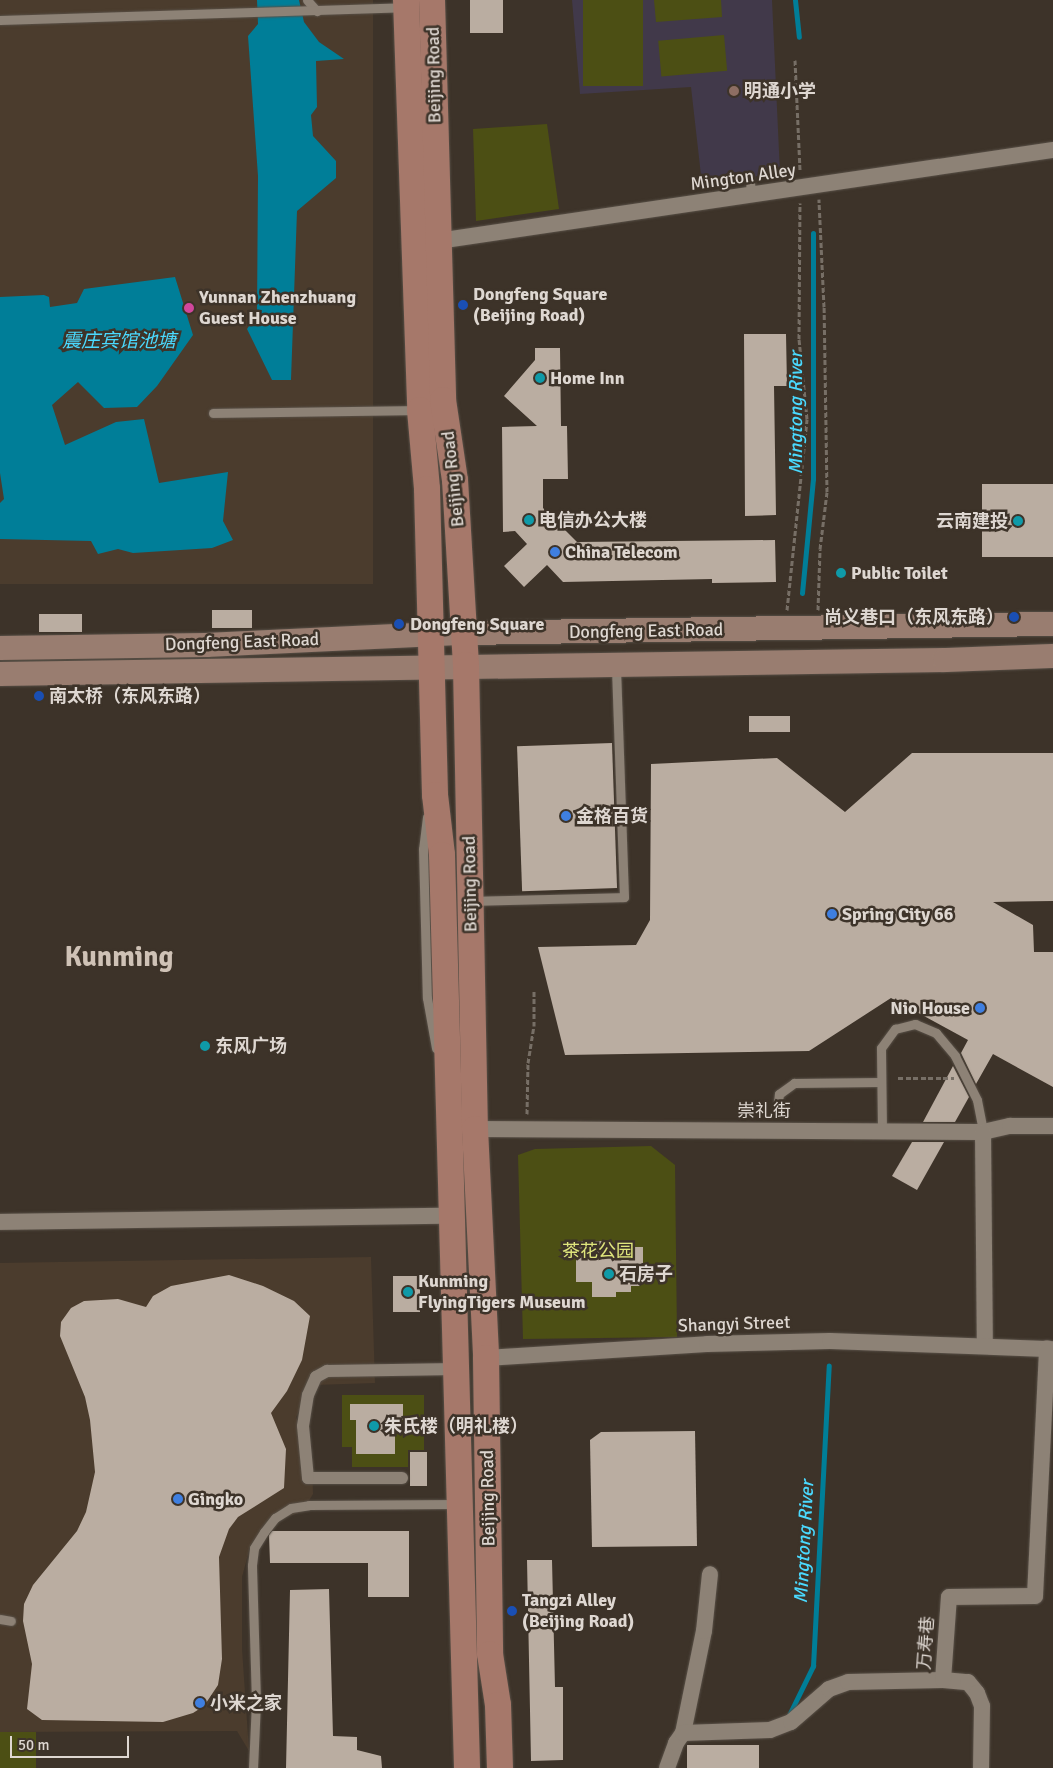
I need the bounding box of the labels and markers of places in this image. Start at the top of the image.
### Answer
place label: 明通小学 [744,80,816,102]
marker: 明通小学 [728,85,740,97]
place label: Dongfeng Square (Beijing Road) [473,284,607,326]
place label: Yunnan Zhenzhuang Guest House [199,287,356,330]
marker: Dongfeng Square (Beijing Road) [457,299,469,311]
marker: Yunnan Zhenzhuang Guest House [183,302,195,314]
place label: Home Inn [550,367,625,389]
marker: Home Inn [534,372,546,384]
place label: 电信办公大楼 [539,509,647,531]
place label: 云南建投 [936,510,1008,532]
marker: 电信办公大楼 [523,514,535,526]
marker: 云南建投 [1012,515,1024,527]
place label: China Telecom [565,541,677,563]
marker: China Telecom [549,546,561,558]
place label: Public Toilet [851,562,948,584]
marker: Public Toilet [835,567,847,579]
place label: 尚义巷口（东风东路） [824,606,1004,628]
marker: 尚义巷口（东风东路） [1008,611,1020,623]
place label: Dongfeng Square [410,613,544,635]
marker: Dongfeng Square [392,617,406,631]
place label: 南太桥（东风东路） [49,685,211,707]
marker: 南太桥（东风东路） [33,690,45,702]
place label: 金格百货 [576,805,648,827]
marker: 金格百货 [560,810,572,822]
place label: Spring City 66 [842,903,954,925]
marker: Spring City 66 [826,908,838,920]
place label: Nio House [890,997,970,1019]
marker: Nio House [974,1002,986,1014]
place label: 东风广场 [215,1035,287,1057]
marker: 东风广场 [199,1040,211,1052]
place label: 石房子 [619,1263,673,1285]
marker: 石房子 [603,1268,615,1280]
place label: Kunming FlyingTigers Museum [418,1271,585,1314]
marker: Kunming FlyingTigers Museum [402,1286,414,1298]
place label: 朱氏楼（明礼楼） [384,1415,528,1437]
marker: 朱氏楼（明礼楼） [368,1420,380,1432]
place label: Gingko [188,1488,243,1510]
marker: Gingko [172,1493,184,1505]
place label: Tangzi Alley (Beijing Road) [522,1590,634,1632]
marker: Tangzi Alley (Beijing Road) [506,1605,518,1617]
place label: 小米之家 [210,1692,282,1714]
marker: 小米之家 [194,1697,206,1709]

